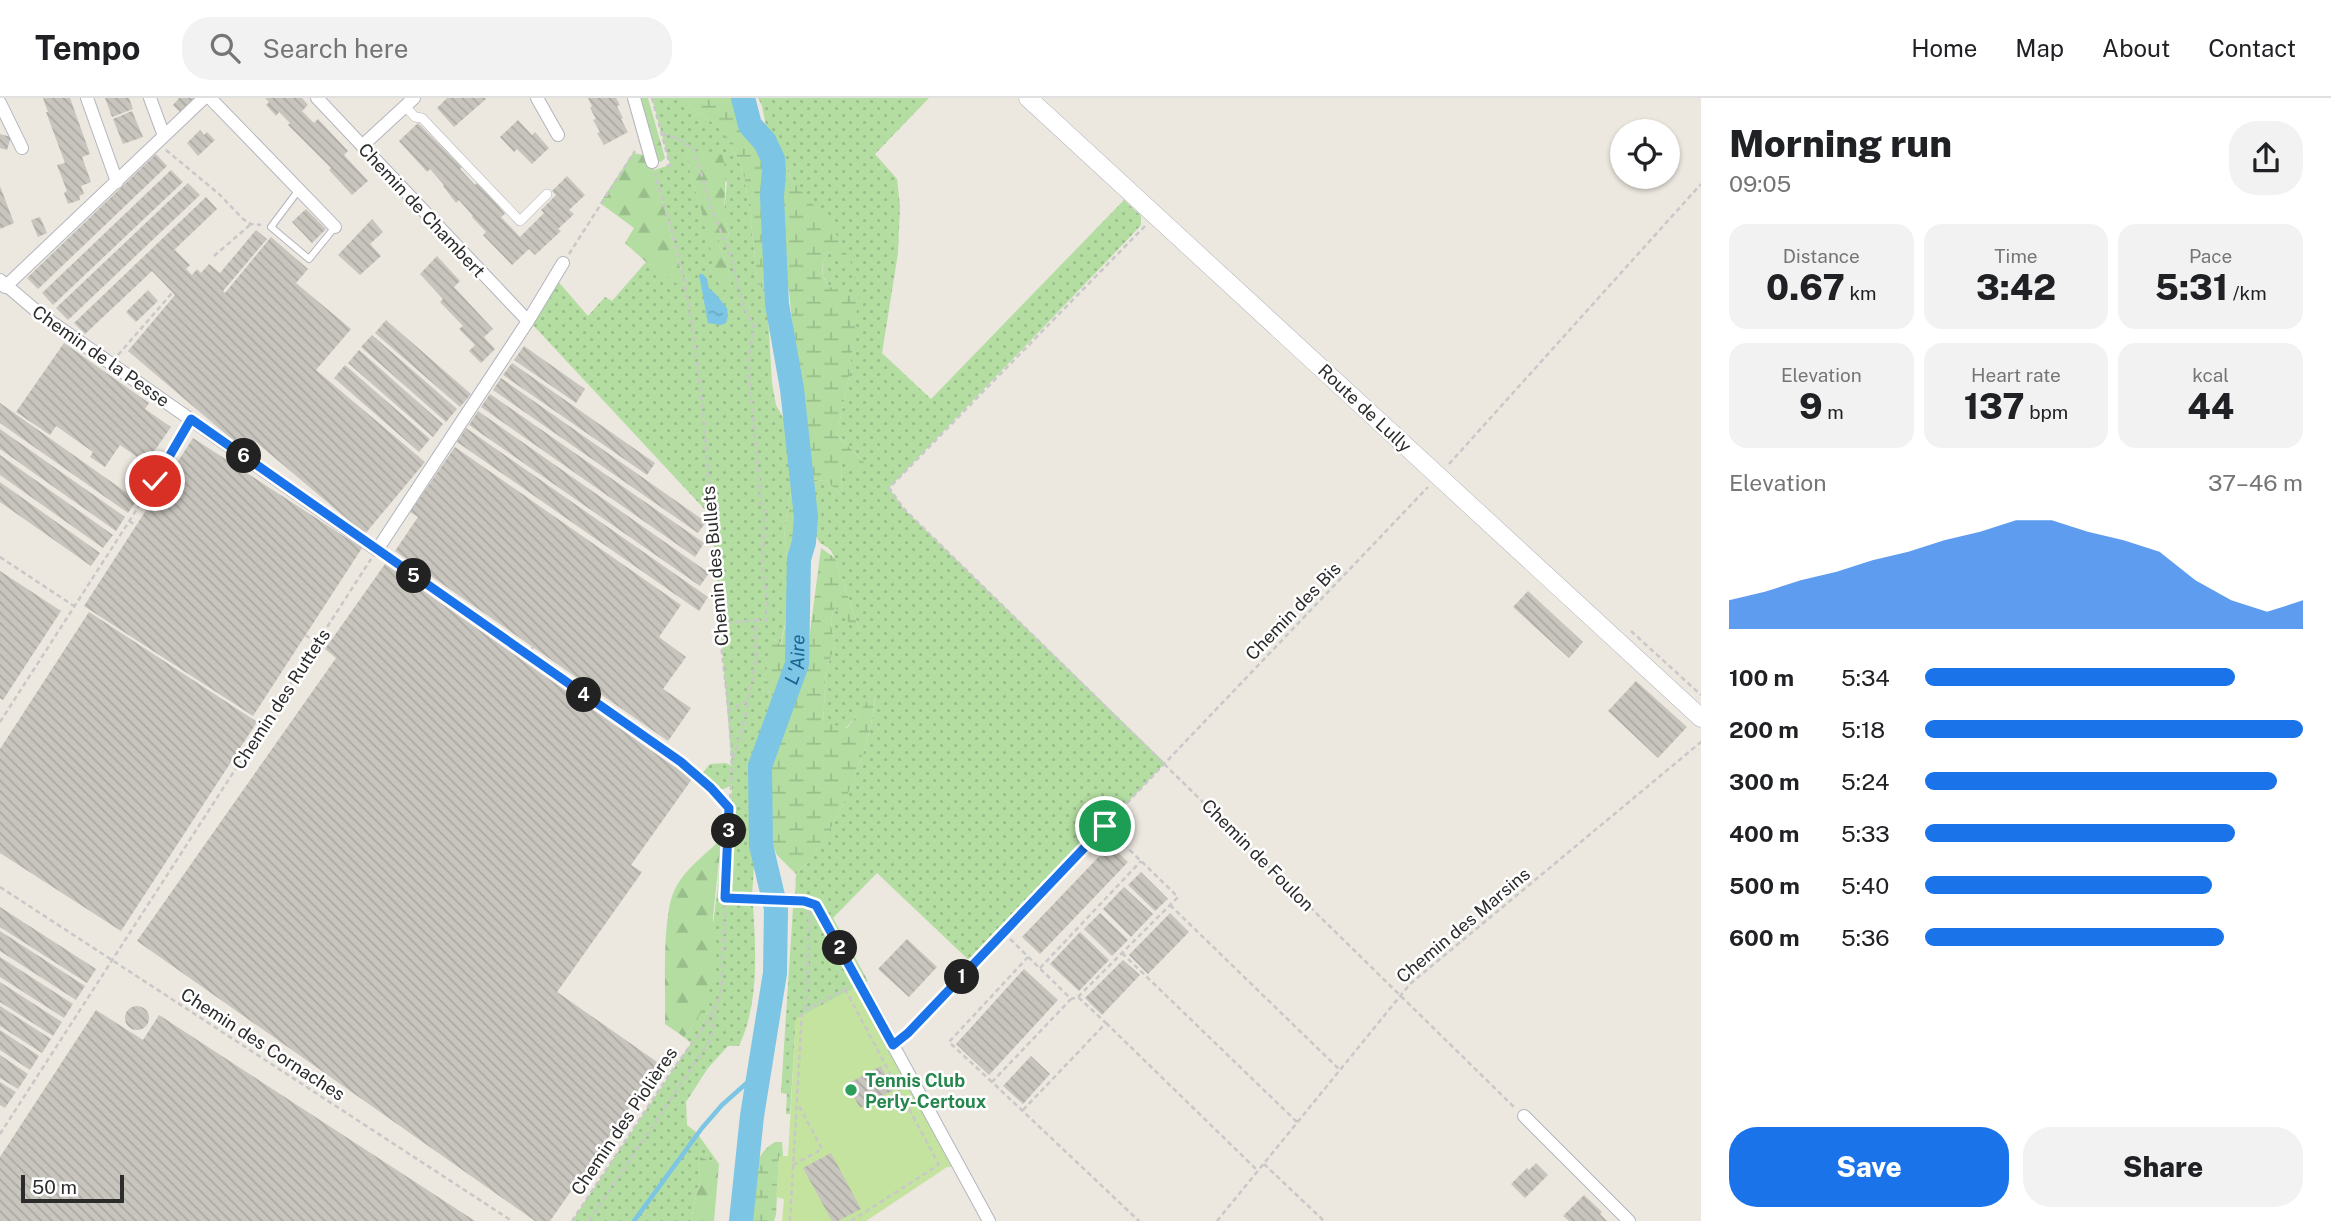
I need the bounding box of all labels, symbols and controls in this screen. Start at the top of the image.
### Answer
search box [182,17,672,80]
text: Tempo [35,29,140,67]
icon: search [206,29,244,67]
text: Search here [262,33,408,64]
text: Home [1911,34,1977,62]
text: Map [2015,34,2064,62]
text: About [2102,34,2170,62]
text: Contact [2208,34,2296,62]
map controls [1610,119,1680,189]
button: locate [1610,119,1680,189]
text: Morning run [1729,121,1952,166]
button: share [2229,121,2303,195]
street label: Chemin de Chambert [354,139,490,281]
text: 09:05 [1729,170,1791,197]
text: Distance [1783,245,1860,267]
text: Time [1994,245,2038,267]
text: Pace [2189,245,2232,267]
text: 0.67 [1766,267,1845,308]
text: 3:42 [1976,267,2056,308]
text: 5:31 [2155,267,2228,308]
text: km [1845,282,1877,304]
text: /km [2228,282,2267,304]
street label: Chemin de la Pesse [28,301,174,411]
street label: Route de Lully [1314,360,1416,457]
text: Elevation [1781,364,1862,386]
text: Heart rate [1971,364,2061,386]
text: kcal [2192,364,2229,386]
text: 9 [1799,386,1823,427]
text: 137 [1964,386,2025,427]
text: 44 [2187,386,2234,427]
text: m [1823,401,1844,423]
text: bpm [2025,401,2068,423]
pin: 6 [226,438,262,474]
text: 6 [237,444,250,466]
pin [125,451,185,511]
icon: check [136,462,174,500]
text: Elevation [1729,469,1827,496]
text: 37–46 m [2208,469,2303,496]
street label: Chemin des Bullets [698,485,732,647]
street label: Chemin des Bis [1241,558,1345,664]
pin: 5 [396,559,432,594]
text: 5 [407,564,420,586]
street label: Chemin des Ruttets [228,625,334,773]
water label: L'Aire [780,634,809,687]
text: 100 m [1729,664,1794,691]
text: 5:34 [1841,664,1890,691]
pin: 4 [566,678,602,712]
text: 4 [577,683,590,705]
text: 200 m [1729,716,1799,743]
text: 5:18 [1841,716,1885,743]
text: 300 m [1729,768,1800,795]
text: 5:24 [1841,768,1890,795]
street label: Chemin de Foulon [1198,795,1318,915]
pin [1075,796,1135,856]
icon: arrive [1086,807,1124,845]
pin: 3 [712,814,746,848]
text: 3 [722,819,735,841]
text: 400 m [1729,820,1799,847]
text: 5:33 [1841,820,1890,847]
street label: Chemin des Marsins [1392,863,1534,987]
text: 500 m [1729,872,1800,899]
text: 5:40 [1841,872,1889,899]
text: 600 m [1729,924,1799,951]
text: 5:36 [1841,924,1890,951]
pin: 2 [822,930,858,966]
text: 2 [833,936,846,958]
pin: 1 [944,960,979,994]
text: 1 [957,965,966,987]
street label: Chemin des Cornaches [177,983,349,1105]
street label: Chemin des Piolières [567,1043,681,1199]
place label: Tennis Club Perly-Certoux [865,1070,987,1112]
marker: Tennis Club Perly-Certoux [843,1082,859,1098]
button: Save [1729,1127,2009,1207]
button: Share [2023,1127,2303,1207]
scale bar [21,1172,124,1204]
text: 50 m [32,1176,77,1198]

